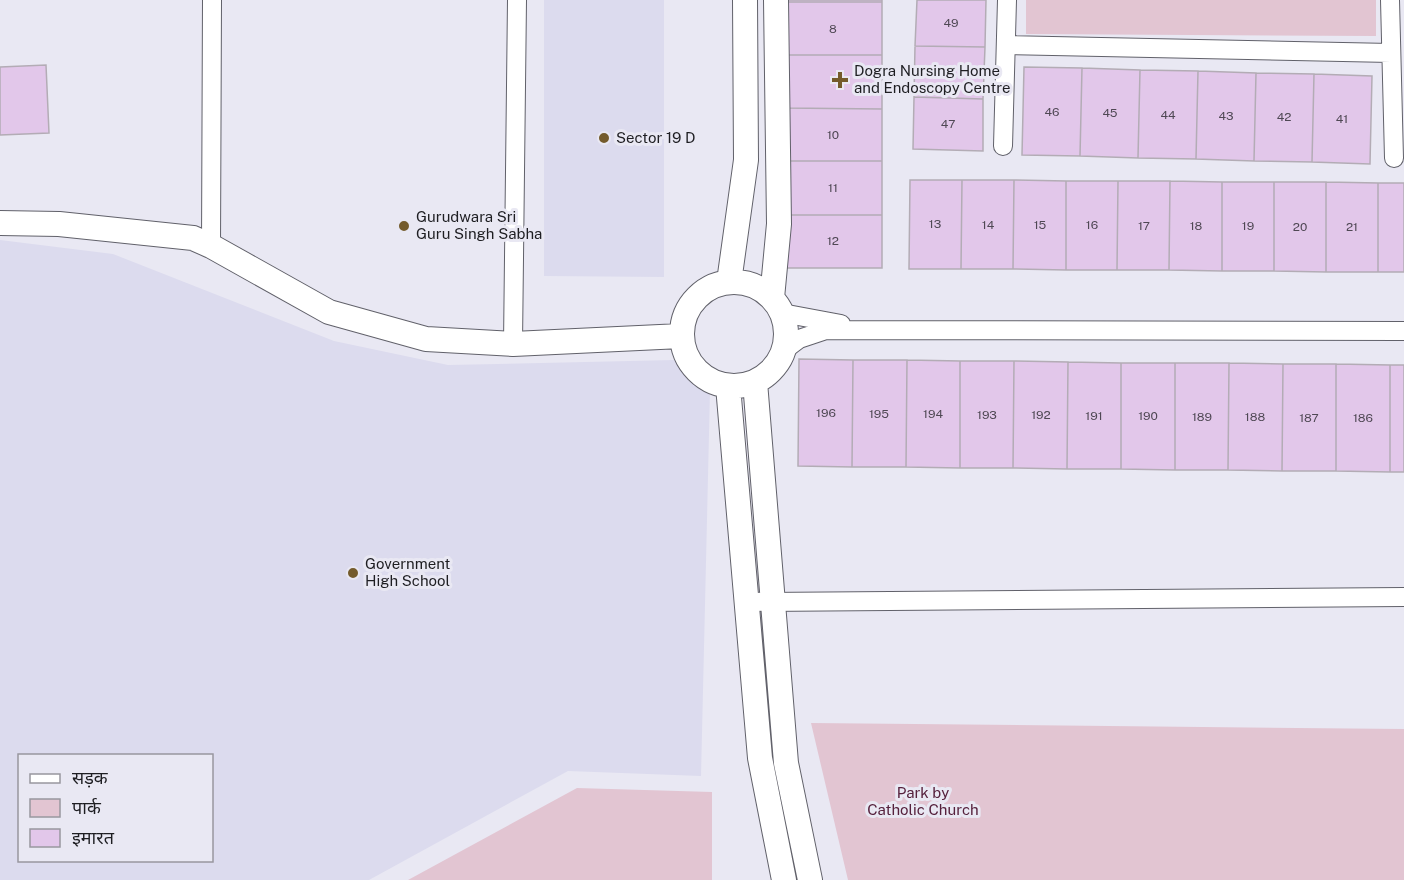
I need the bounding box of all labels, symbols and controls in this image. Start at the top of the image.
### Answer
house number: 49 [943,16,959,30]
house number: 8 [829,22,837,36]
place label: Dogra Nursing Home and Endoscopy Centre [854,62,1011,96]
marker: Dogra Nursing Home and Endoscopy Centre [831,71,849,89]
house number: 46 [1044,105,1060,119]
house number: 45 [1102,106,1118,120]
house number: 44 [1160,108,1176,122]
house number: 43 [1218,109,1234,123]
house number: 42 [1277,110,1291,124]
house number: 41 [1336,112,1348,126]
house number: 47 [941,117,955,131]
house number: 10 [827,128,839,142]
place label: Sector 19 D [616,129,696,146]
marker: Sector 19 D [597,131,611,145]
house number: 11 [828,181,838,195]
place label: Gurudwara Sri Guru Singh Sabha [416,208,542,242]
house number: 13 [929,217,941,231]
house number: 14 [982,218,995,232]
house number: 15 [1034,218,1047,232]
house number: 16 [1086,218,1098,232]
marker: Gurudwara Sri Guru Singh Sabha [397,219,411,233]
house number: 17 [1138,219,1150,233]
house number: 18 [1190,219,1203,233]
house number: 19 [1242,219,1254,233]
house number: 20 [1293,220,1307,234]
house number: 21 [1346,220,1358,234]
house number: 12 [827,234,839,248]
house number: 196 [816,406,836,420]
house number: 195 [869,407,889,421]
house number: 194 [923,407,943,421]
house number: 193 [977,408,997,422]
house number: 192 [1031,408,1051,422]
house number: 191 [1085,409,1103,423]
house number: 190 [1138,409,1158,423]
house number: 189 [1192,410,1212,424]
house number: 188 [1245,410,1265,424]
house number: 187 [1299,411,1319,425]
house number: 186 [1353,411,1373,425]
place label: Government High School [365,555,451,589]
marker: Government High School [346,566,360,580]
legend [18,754,213,862]
text: सड़क [72,767,109,788]
park label: Park by Catholic Church [867,784,979,818]
text: पार्क [72,797,102,818]
text: इमारत [72,827,115,848]

